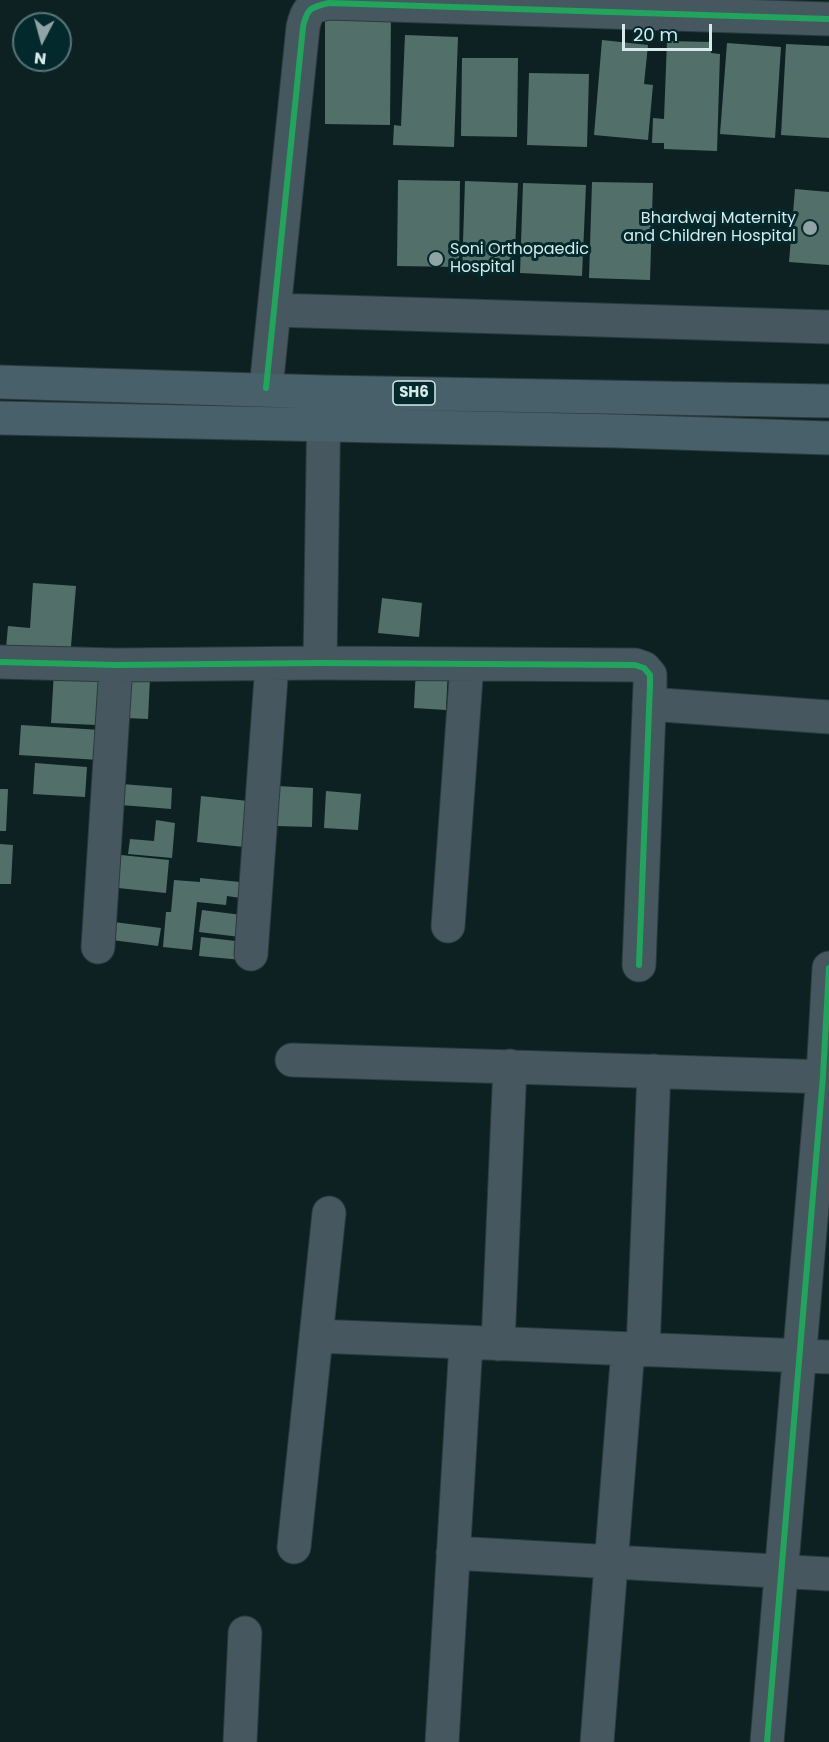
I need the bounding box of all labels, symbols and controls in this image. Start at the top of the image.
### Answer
north arrow [12,12,72,72]
scale bar [625,12,715,50]
text: 20 m [633,22,678,47]
text: N [33,46,47,70]
place label: Bhardwaj Maternity and Children Hospital [623,209,796,247]
marker: Bhardwaj Maternity and Children Hospital [801,219,819,237]
place label: Soni Orthopaedic Hospital [450,240,589,278]
marker: Soni Orthopaedic Hospital [427,250,445,268]
road number: SH6 [393,381,435,405]

